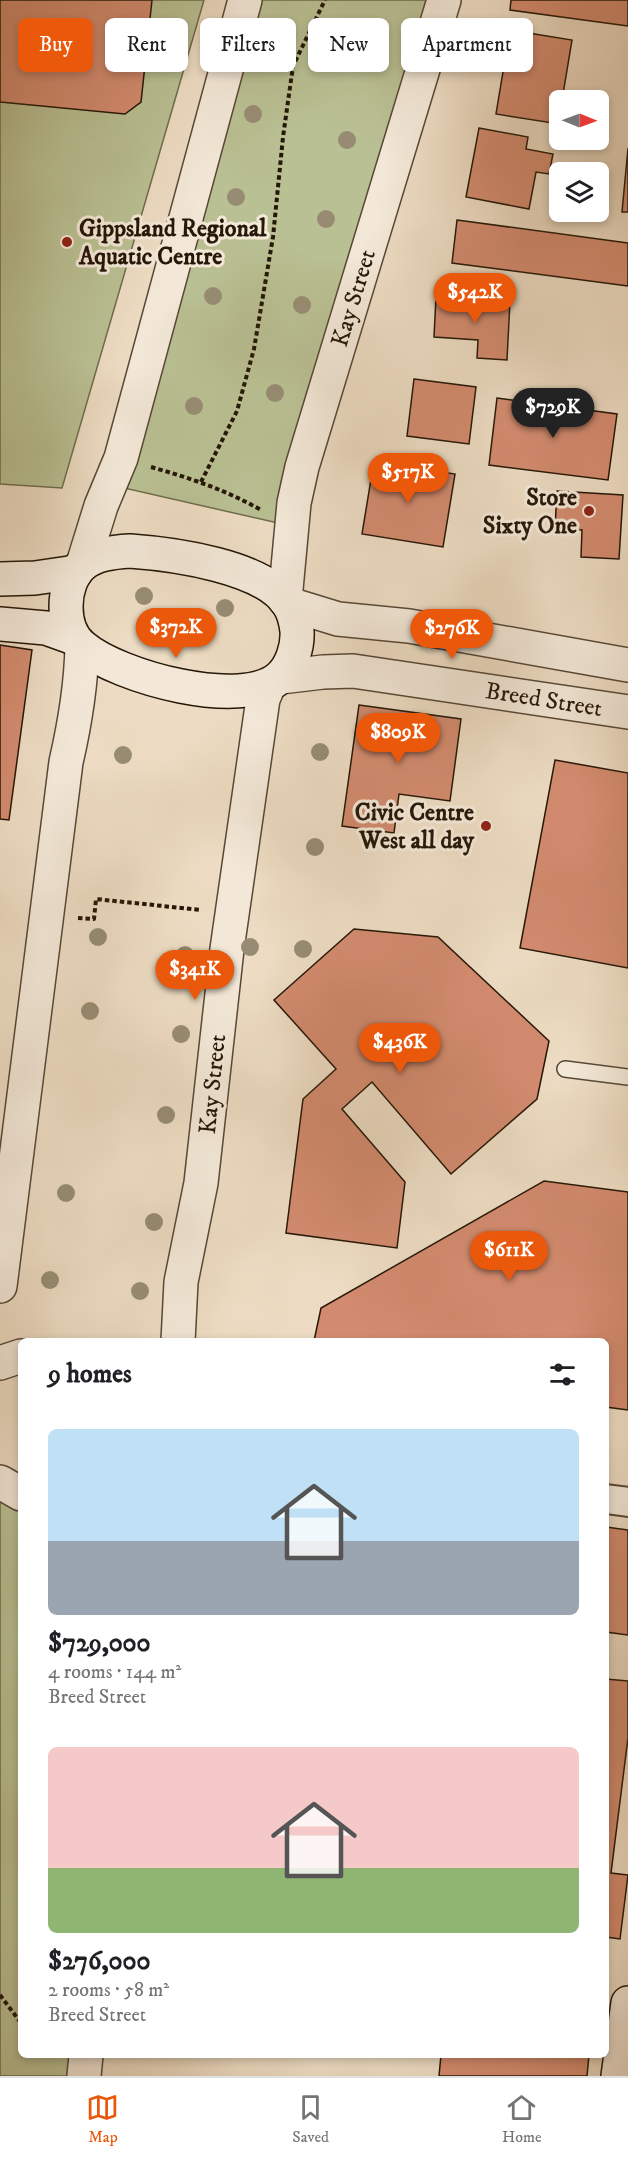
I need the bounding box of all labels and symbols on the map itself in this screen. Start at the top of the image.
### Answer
north arrow [549,90,609,150]
place label: Gippsland Regional Aquatic Centre [78,214,267,272]
marker: Gippsland Regional Aquatic Centre [60,235,74,249]
street label: Kay Street [325,246,383,351]
pin: $542K [433,273,517,324]
pin: $729K [511,388,595,439]
pin: $517K [366,453,450,504]
place label: Store Sixty One [483,483,577,541]
marker: Store Sixty One [582,504,596,518]
pin: $372K [134,608,218,659]
pin: $276K [410,609,494,660]
street label: Breed Street [483,676,605,724]
pin: $809K [356,713,440,764]
place label: Civic Centre West all day [355,798,475,856]
marker: Civic Centre West all day [479,819,493,833]
pin: $341K [153,950,237,1001]
pin: $436K [358,1023,442,1074]
street label: Kay Street [193,1032,233,1136]
pin: $611K [467,1231,551,1282]

